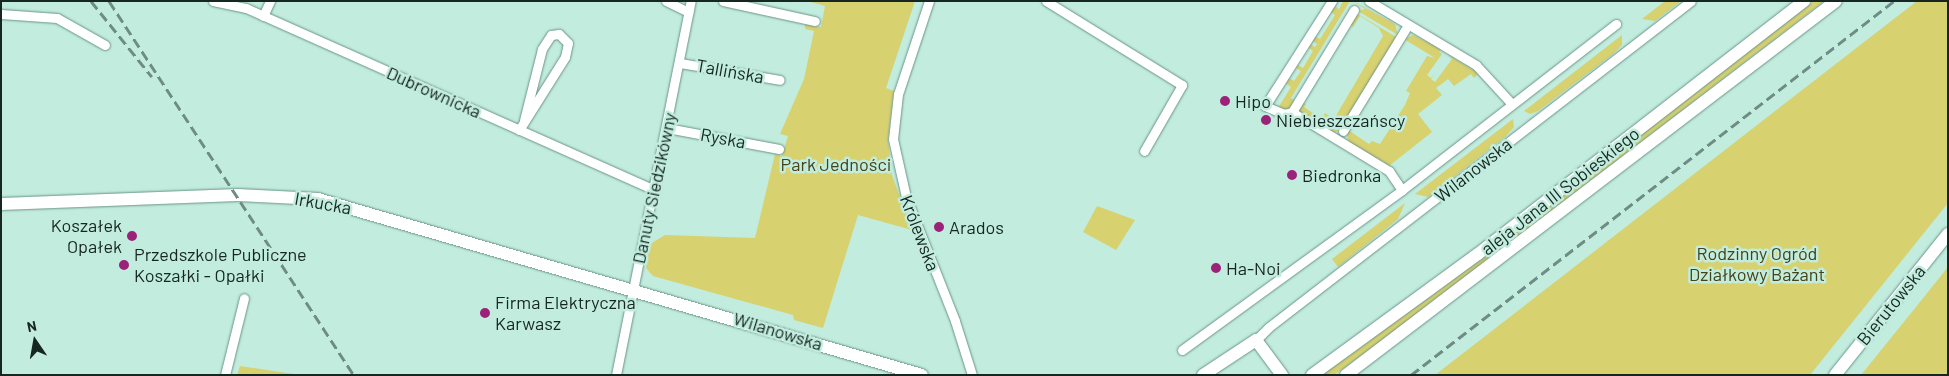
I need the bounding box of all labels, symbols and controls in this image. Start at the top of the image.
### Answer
street label: Tallińska [694,54,766,88]
street label: Dubrownicka [383,62,485,122]
place label: Hipo [1235,90,1271,112]
marker: Hipo [1219,95,1231,107]
place label: Niebieszczańscy [1276,109,1405,131]
street label: Danuty Siedzikówny [627,110,681,266]
marker: Niebieszczańscy [1260,114,1272,126]
street label: aleja Jana III Sobieskiego [1476,122,1644,260]
street label: Ryska [699,123,747,153]
street label: Wilanowska [1430,133,1516,207]
park label: Park Jedności [781,153,891,175]
place label: Biedronka [1302,164,1381,186]
marker: Biedronka [1286,169,1298,181]
street label: Irkucka [293,187,353,219]
street label: Królewska [896,192,944,274]
place label: Koszałek Opałek [51,215,122,258]
place label: Arados [949,216,1004,238]
marker: Arados [933,221,945,233]
marker: Koszałek Opałek [126,230,138,242]
park label: Rodzinny Ogród Działkowy Bażant [1689,243,1825,286]
place label: Przedszkole Publiczne Koszałki - Opałki [134,244,307,286]
place label: Ha-Noi [1226,257,1281,279]
marker: Przedszkole Publiczne Koszałki - Opałki [118,259,130,271]
street label: Bierutowska [1852,261,1930,349]
marker: Ha-Noi [1210,262,1222,274]
place label: Firma Elektryczna Karwasz [495,292,636,334]
marker: Firma Elektryczna Karwasz [479,307,491,319]
street label: Wilanowska [731,307,825,355]
north arrow [10,316,60,366]
text: N [25,317,38,335]

